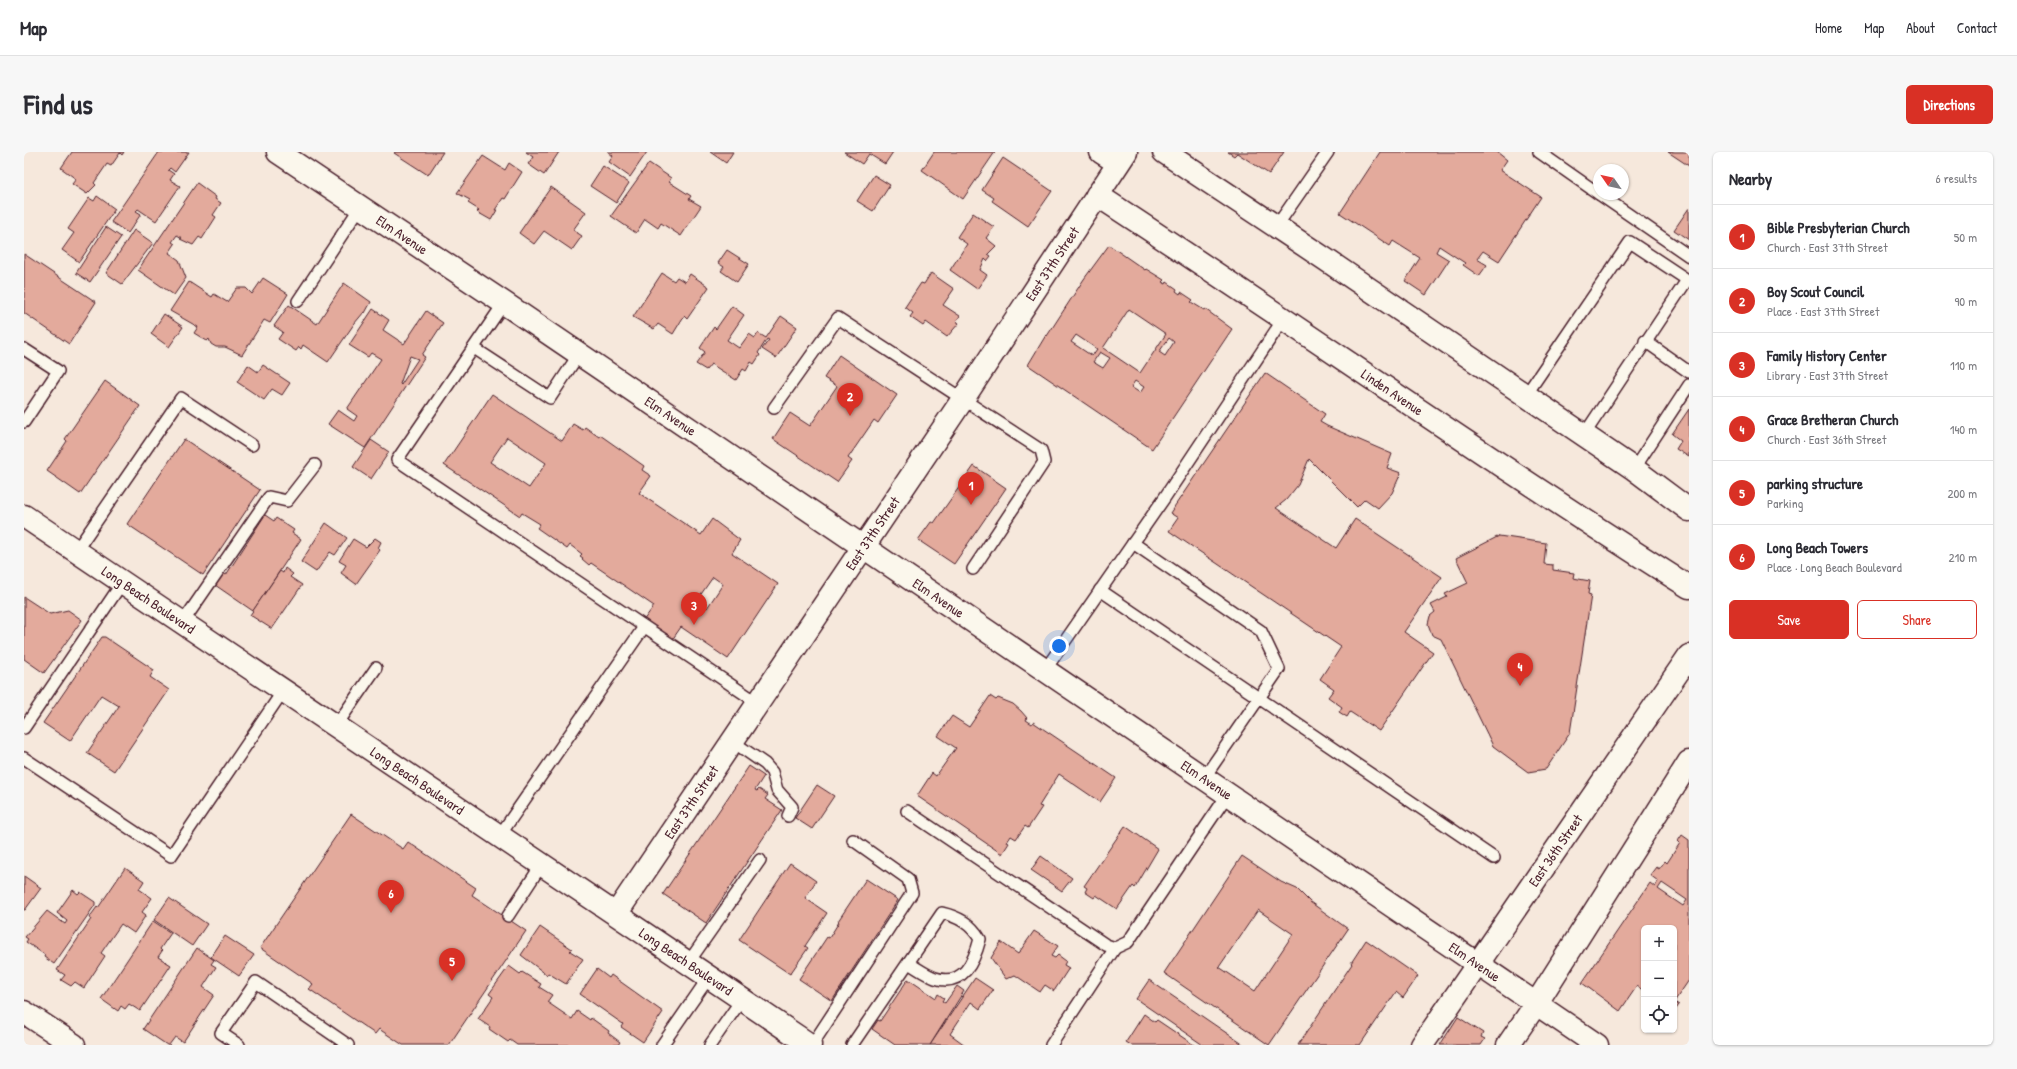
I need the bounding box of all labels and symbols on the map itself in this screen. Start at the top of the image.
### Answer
north arrow [1593,164,1629,200]
street label: Elm Avenue [373,210,432,259]
street label: East 37th Street [1020,223,1083,304]
street label: Linden Avenue [1358,364,1428,420]
pin: 2 [837,383,863,416]
street label: Elm Avenue [641,391,701,440]
pin: 1 [958,472,984,505]
street label: East 37th Street [840,492,904,574]
street label: Long Beach Boulevard [98,561,200,638]
street label: Elm Avenue [909,573,969,622]
pin: 3 [681,592,707,625]
your location [1049,636,1069,656]
pin: 4 [1507,653,1533,686]
street label: Long Beach Boulevard [367,742,469,819]
street label: Elm Avenue [1177,755,1237,804]
street label: East 37th Street [659,761,723,842]
street label: East 36th Street [1524,810,1587,890]
pin: 6 [378,880,404,913]
street label: Long Beach Boulevard [636,923,737,1000]
street label: Elm Avenue [1446,937,1505,986]
pin: 5 [439,948,465,981]

